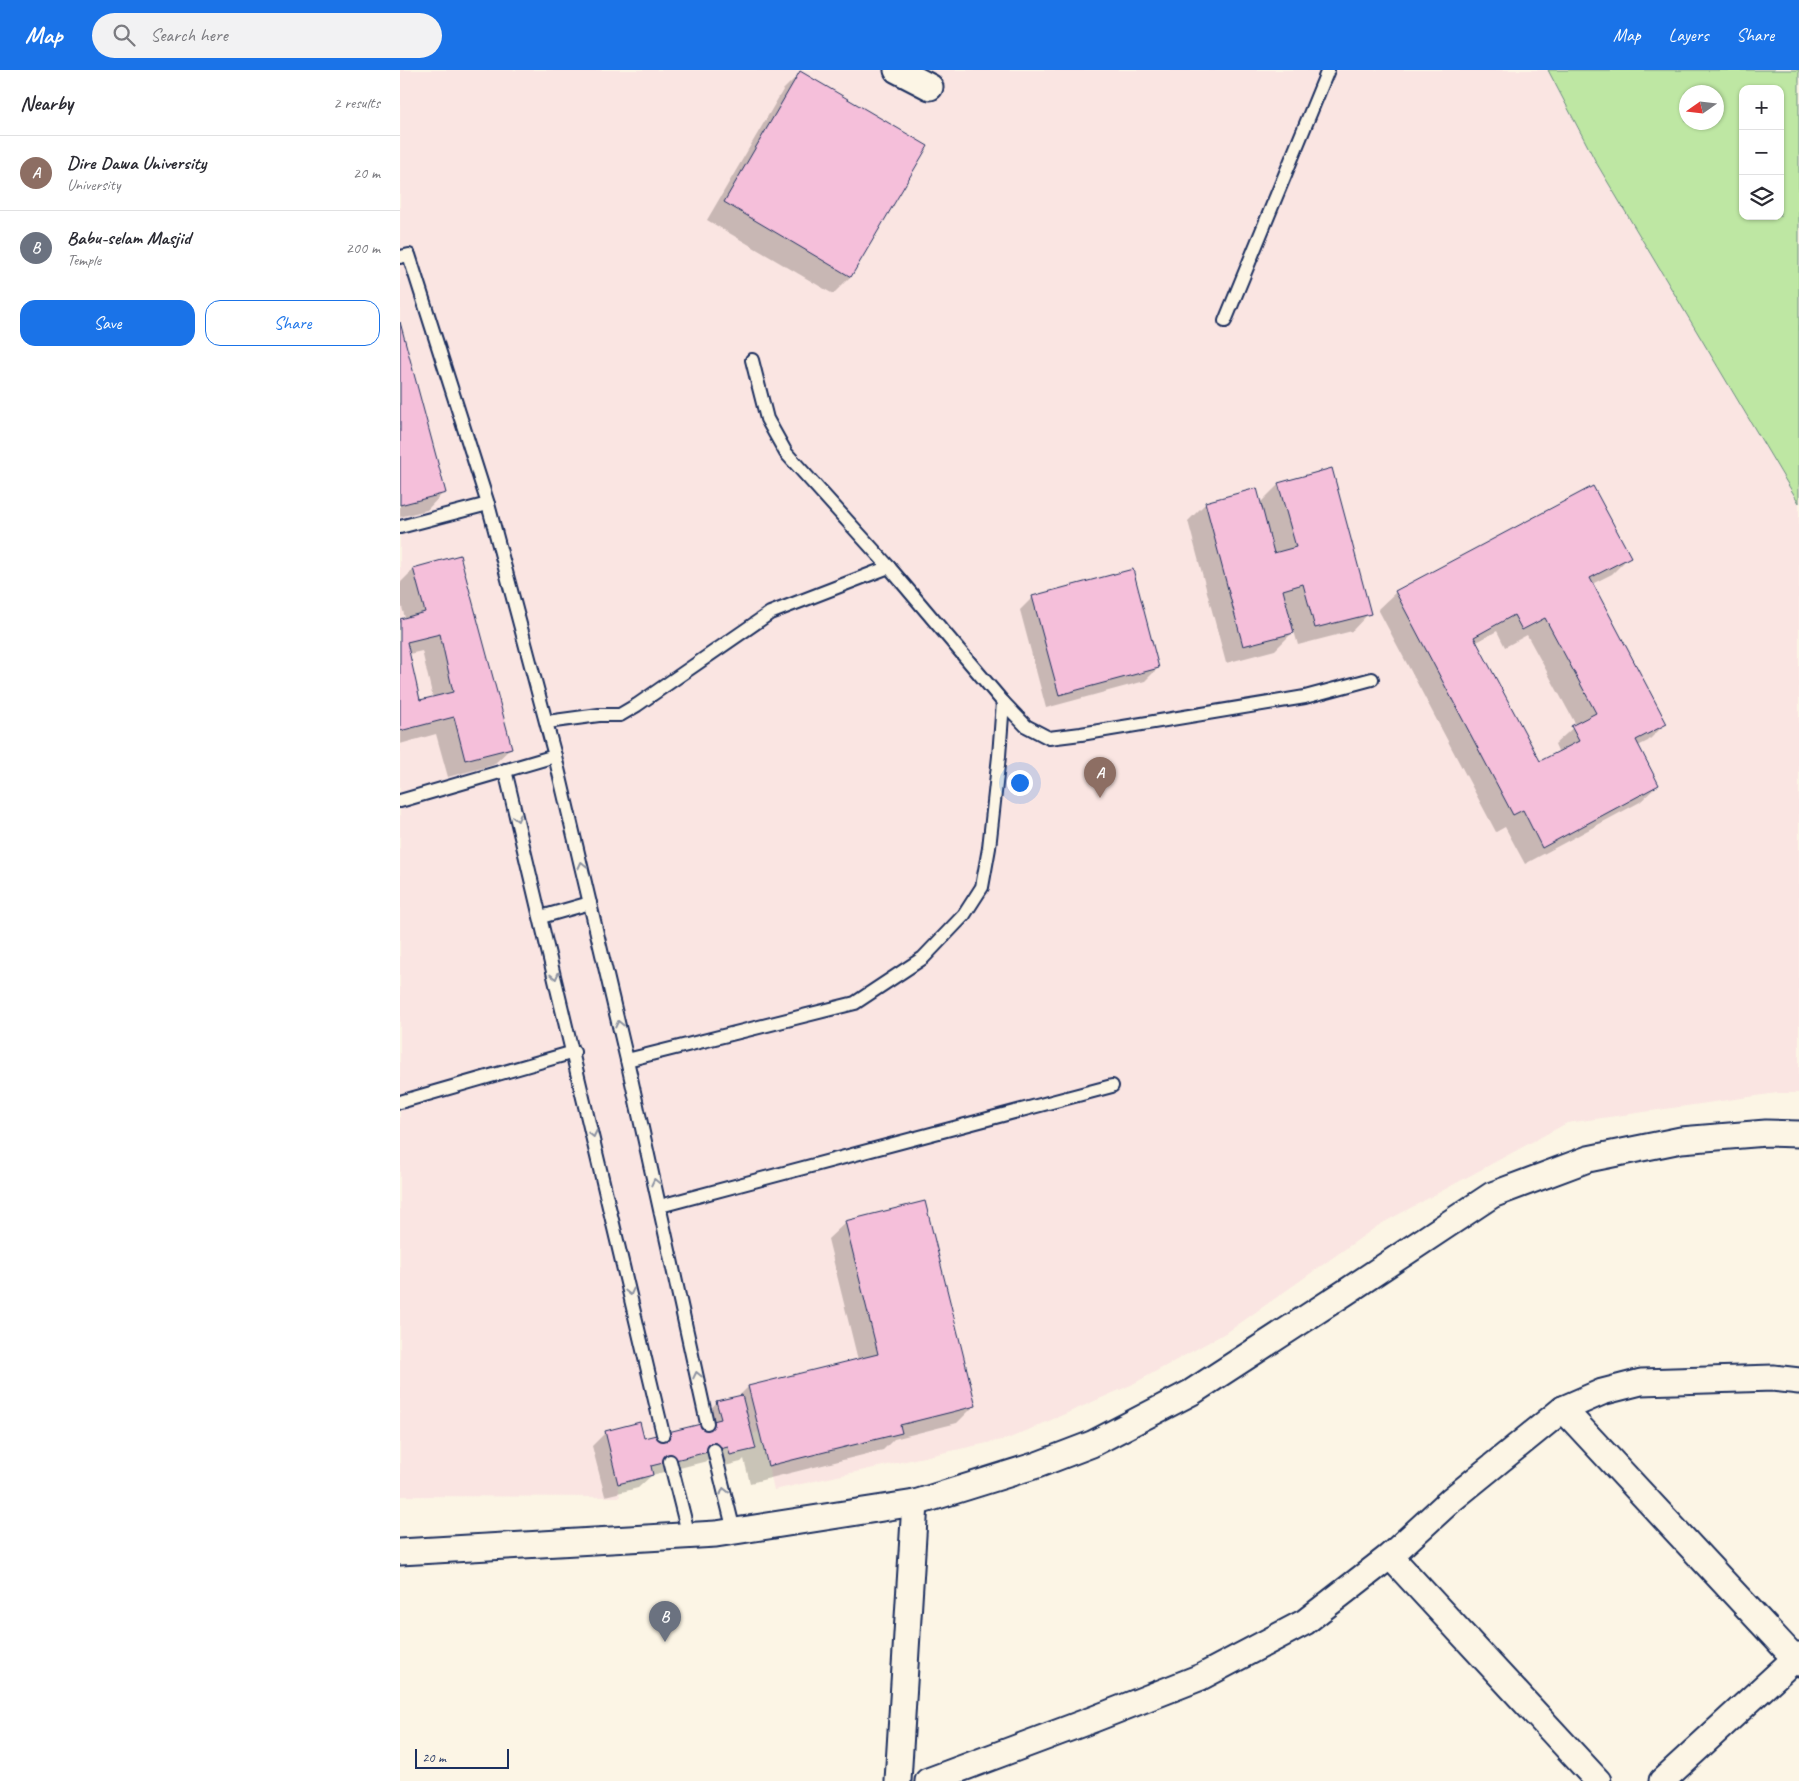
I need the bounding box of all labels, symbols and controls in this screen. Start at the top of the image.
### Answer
search box [92,13,442,58]
text: Map [25,20,62,50]
icon: search [110,21,138,49]
text: Search here [150,23,228,47]
text: Map [1613,24,1641,46]
text: Layers [1669,24,1708,46]
text: Share [1736,24,1774,46]
north arrow [1679,85,1724,130]
map controls [1739,85,1784,220]
button: + [1739,85,1784,130]
text: Nearby [20,90,73,116]
text: 2 results [333,93,380,113]
button: − [1739,130,1784,175]
text: Dire Dawa University [67,151,206,175]
text: A [32,163,40,183]
text: 20 m [353,163,380,183]
text: University [67,175,120,195]
button: layers [1739,175,1784,220]
text: Babu-selam Masjid [67,226,191,250]
text: B [32,238,40,258]
text: 200 m [346,238,380,258]
text: Temple [67,250,101,270]
button: Save [20,300,195,346]
button: Share [205,300,380,346]
pin: A [1084,757,1116,798]
your location [1007,770,1033,796]
one-way arrow [511,813,522,822]
one-way arrow [577,861,588,870]
one-way arrow [549,971,560,980]
one-way arrow [614,1019,625,1028]
one-way arrow [587,1129,598,1138]
one-way arrow [650,1178,661,1186]
one-way arrow [624,1288,635,1297]
one-way arrow [692,1370,703,1379]
one-way arrow [719,1486,730,1495]
pin: B [649,1601,681,1642]
scale bar [415,1746,509,1769]
text: 20 m [422,1749,446,1766]

